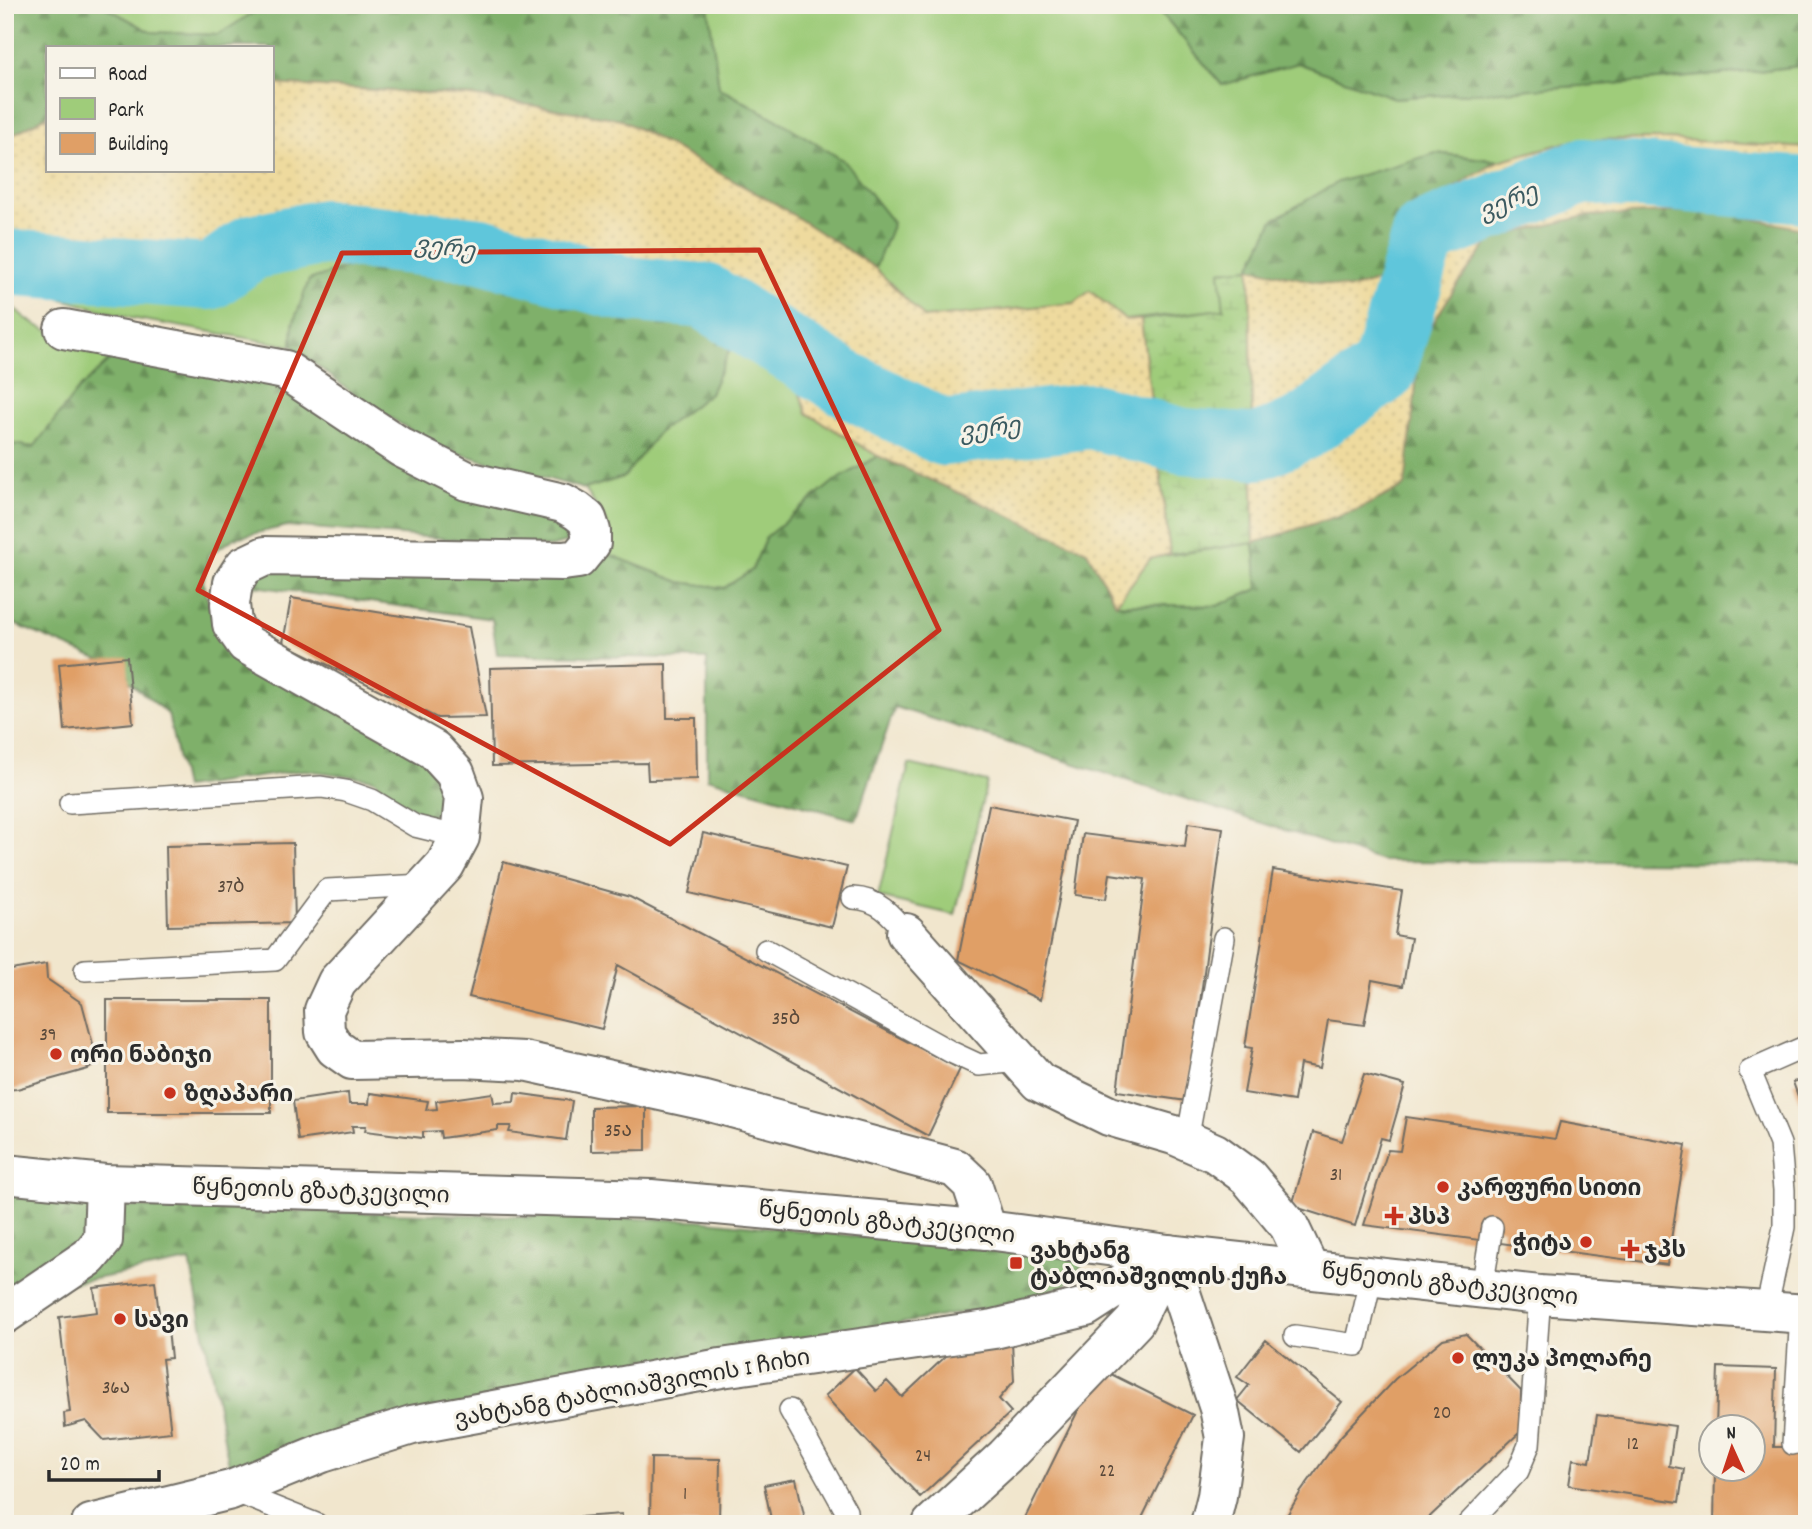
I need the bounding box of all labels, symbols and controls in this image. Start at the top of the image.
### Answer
legend [46,46,273,172]
text: Road [108,61,147,91]
text: Park [108,97,144,127]
text: Building [108,131,168,161]
water label: ვერე [1474,176,1545,231]
water label: ვერე [412,229,478,271]
water label: ვერე [958,410,1024,452]
house number: 37ბ [217,875,245,902]
house number: 35ბ [772,1007,800,1034]
house number: 39 [39,1023,57,1050]
place label: ორი ნაბიჯი [70,1041,212,1074]
marker: ორი ნაბიჯი [48,1046,64,1062]
place label: ზღაპარი [184,1080,293,1113]
marker: ზღაპარი [162,1085,178,1101]
house number: 35ა [604,1119,632,1146]
house number: 31 [1330,1163,1342,1190]
street label: წყნეთის გზატკეცილი [191,1173,450,1214]
place label: კარფური სითი [1457,1174,1641,1207]
marker: კარფური სითი [1435,1179,1451,1195]
street label: წყნეთის გზატკეცილი [757,1195,1017,1254]
place label: პსპ [1408,1203,1450,1236]
marker: პსპ [1386,1208,1402,1224]
place label: ჭიტა [1513,1229,1572,1262]
marker: ჭიტა [1578,1234,1594,1250]
place label: ჯპს [1644,1236,1686,1269]
place label: ვახტანგ ტაბლიაშვილის ქუჩა [1030,1237,1287,1296]
marker: ჯპს [1622,1241,1638,1257]
marker: ვახტანგ ტაბლიაშვილის ქუჩა [1008,1255,1024,1271]
street label: წყნეთის გზატკეცილი [1320,1257,1580,1316]
place label: სავი [134,1306,189,1339]
marker: სავი [112,1311,128,1327]
street label: ვახტანგ ტაბლიაშვილის I ჩიხი [452,1343,813,1438]
place label: ლუკა პოლარე [1472,1345,1652,1378]
marker: ლუკა პოლარე [1450,1350,1466,1366]
house number: 36ა [102,1376,130,1403]
house number: 20 [1433,1401,1451,1428]
north arrow [1696,1414,1766,1484]
text: N [1726,1421,1737,1448]
house number: 12 [1627,1432,1639,1459]
scale bar [49,1438,159,1482]
house number: 24 [915,1444,931,1471]
text: 20 m [60,1451,100,1481]
house number: 22 [1099,1459,1115,1486]
house number: 1 [683,1482,687,1509]

